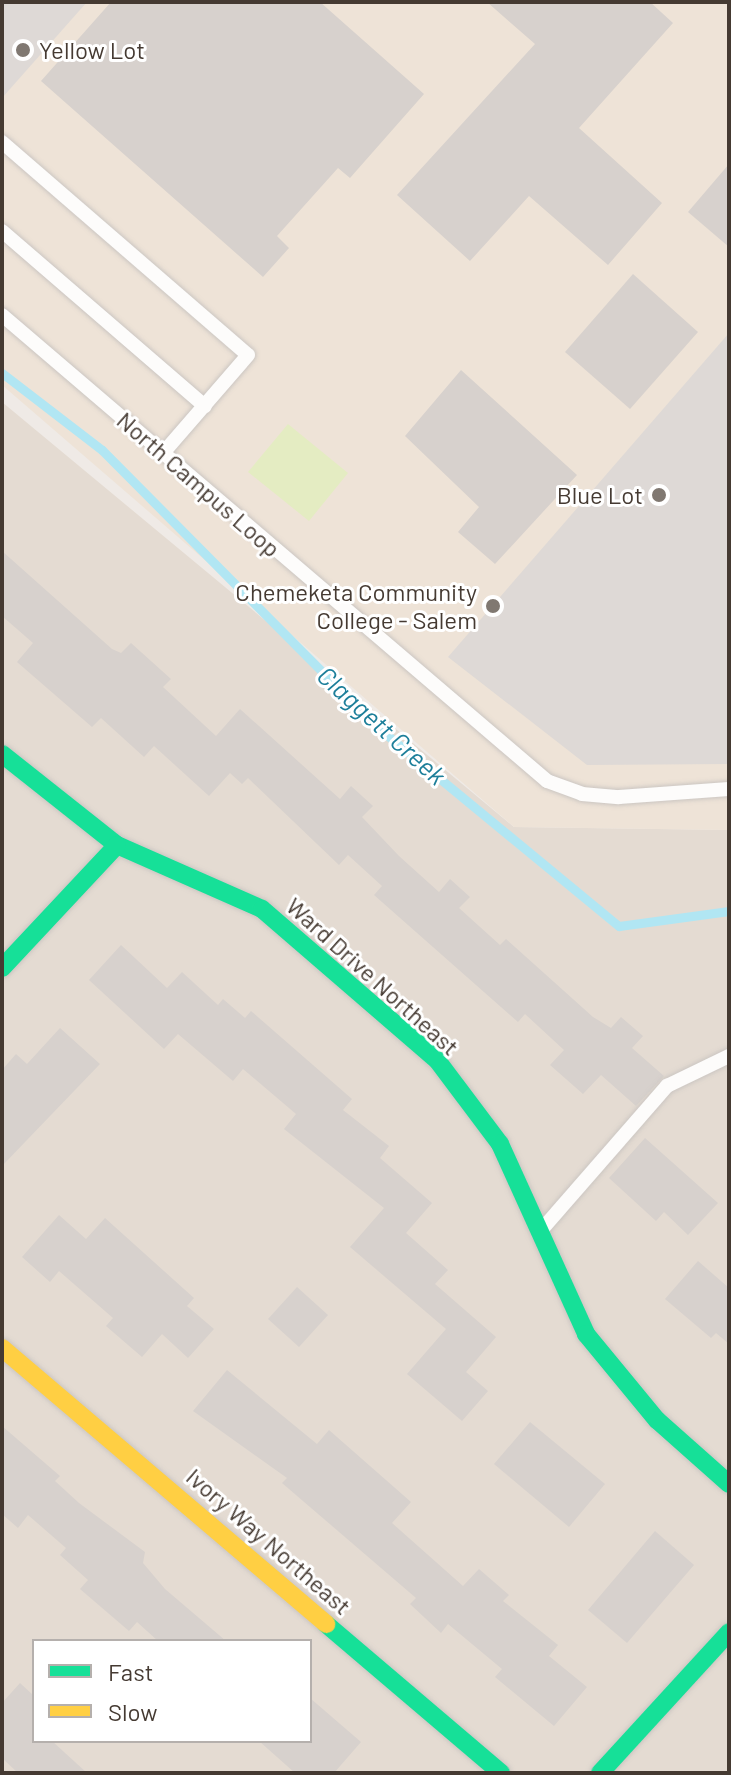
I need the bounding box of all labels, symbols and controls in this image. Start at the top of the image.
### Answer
place label: Yellow Lot [39,36,145,64]
marker: Yellow Lot [14,41,32,59]
street label: North Campus Loop [111,405,287,563]
place label: Blue Lot [557,481,643,509]
marker: Blue Lot [650,486,668,504]
place label: Chemeketa Community College - Salem [235,578,477,634]
marker: Chemeketa Community College - Salem [484,597,502,615]
water label: Claggett Creek [311,659,453,791]
street label: Ward Drive Northeast [281,891,465,1061]
street label: Ivory Way Northeast [181,1462,357,1620]
legend [32,1639,312,1743]
text: Fast [108,1657,153,1686]
text: Slow [108,1697,157,1726]

